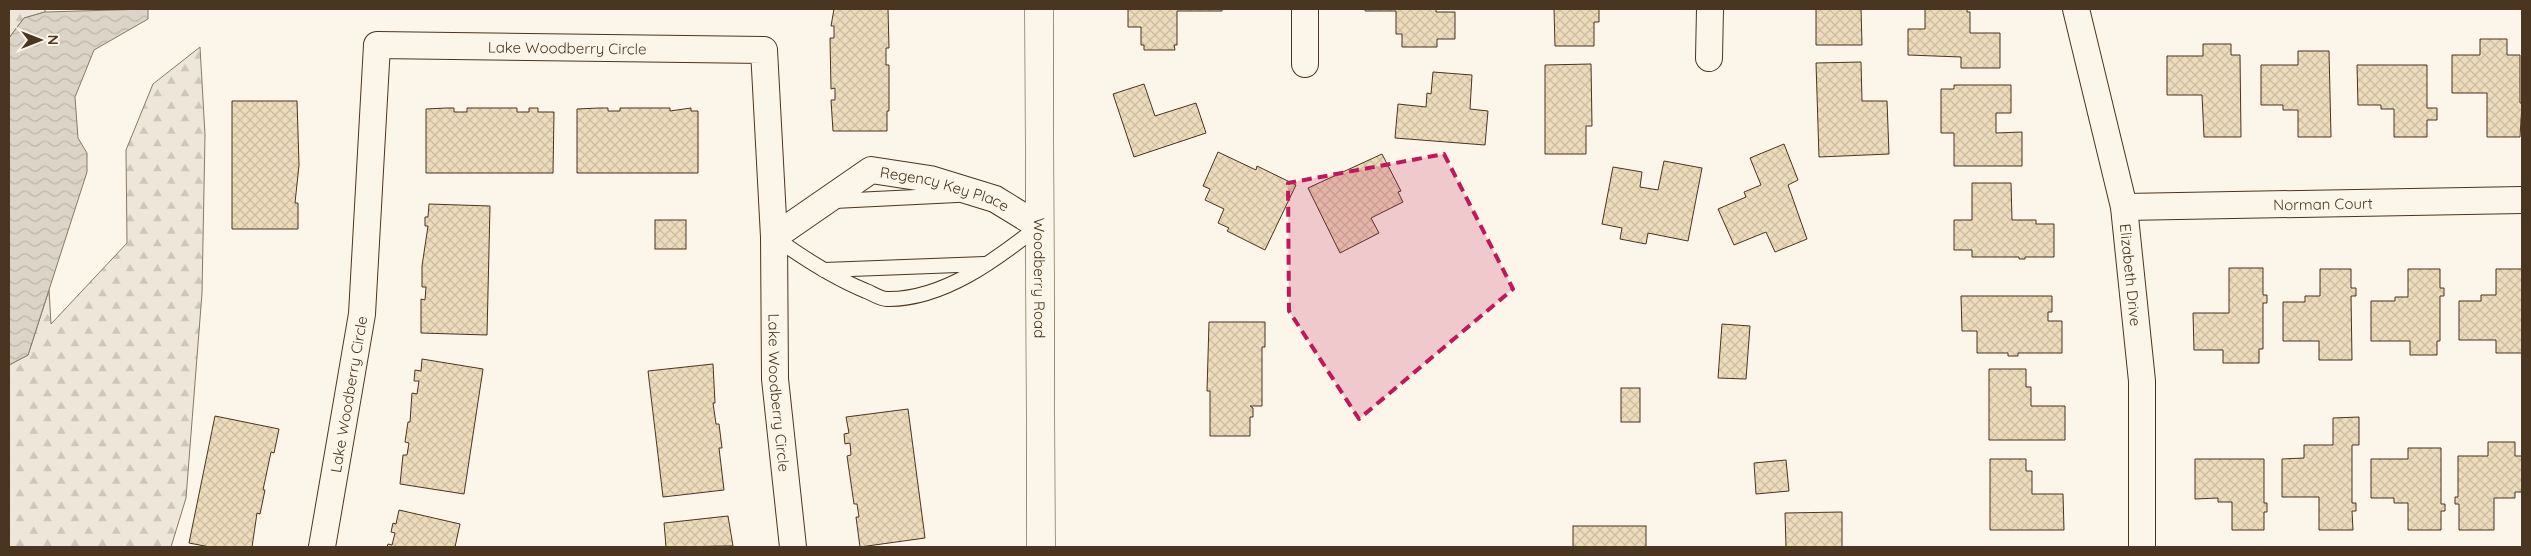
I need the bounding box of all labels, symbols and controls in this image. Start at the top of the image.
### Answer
north arrow [15,15,65,65]
text: N [44,35,62,45]
street label: Lake Woodberry Circle [488,37,647,58]
street label: Regency Key Place [879,162,1013,215]
street label: Norman Court [2273,193,2373,214]
street label: Woodberry Road [1030,218,1050,338]
street label: Elizabeth Drive [2116,223,2146,327]
street label: Lake Woodberry Circle [765,313,794,473]
street label: Lake Woodberry Circle [325,314,371,474]

